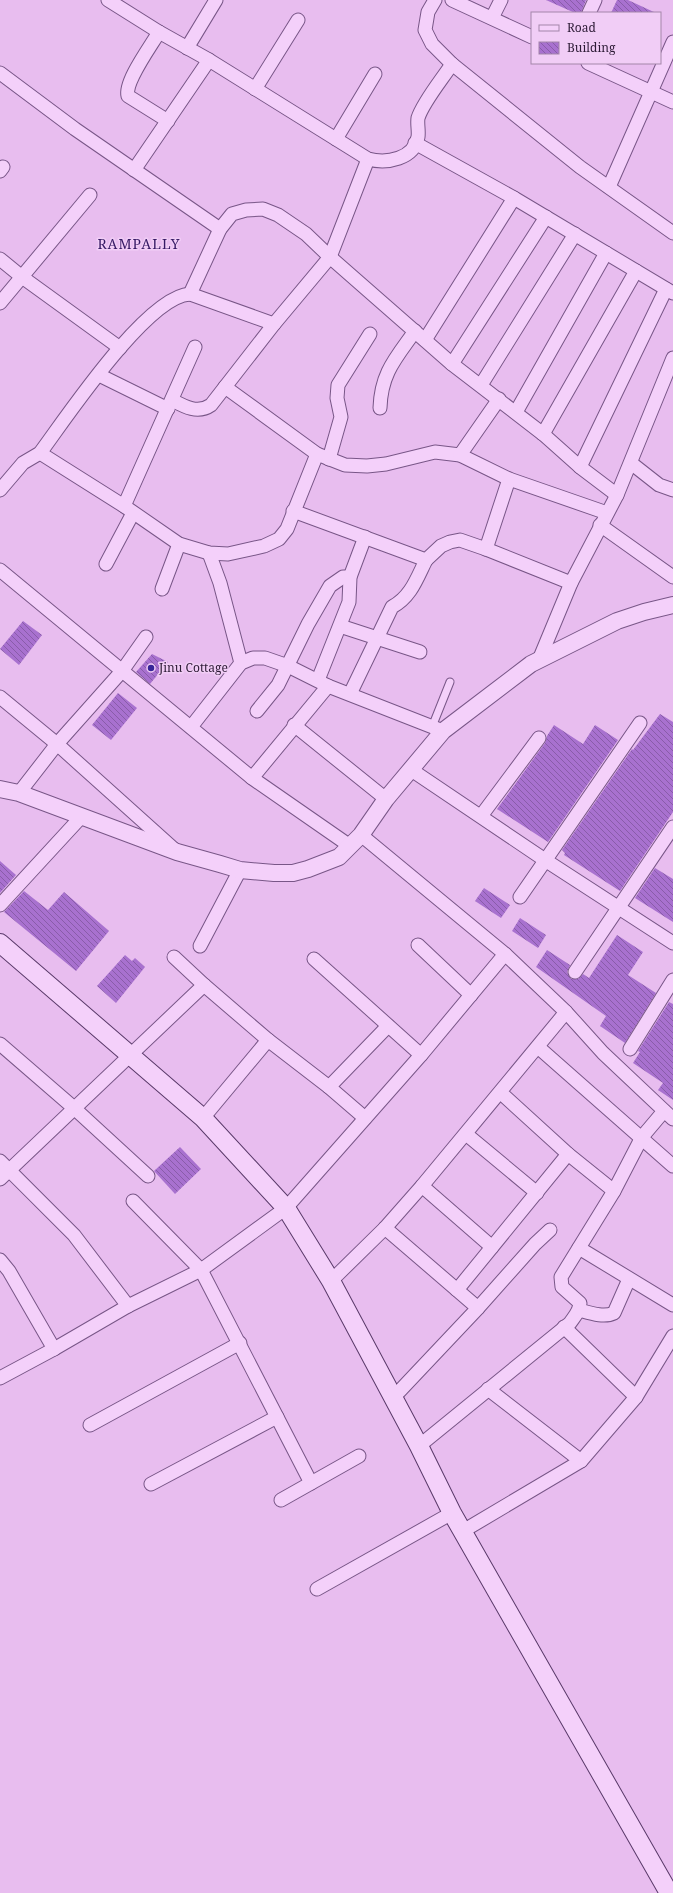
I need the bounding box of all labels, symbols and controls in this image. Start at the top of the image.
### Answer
legend [531,12,661,64]
text: Road [567,19,597,36]
text: Building [567,39,616,56]
district label: RAMPALLY [97,234,181,253]
place label: Jinu Cottage [158,659,228,676]
marker: Jinu Cottage [146,663,156,673]

